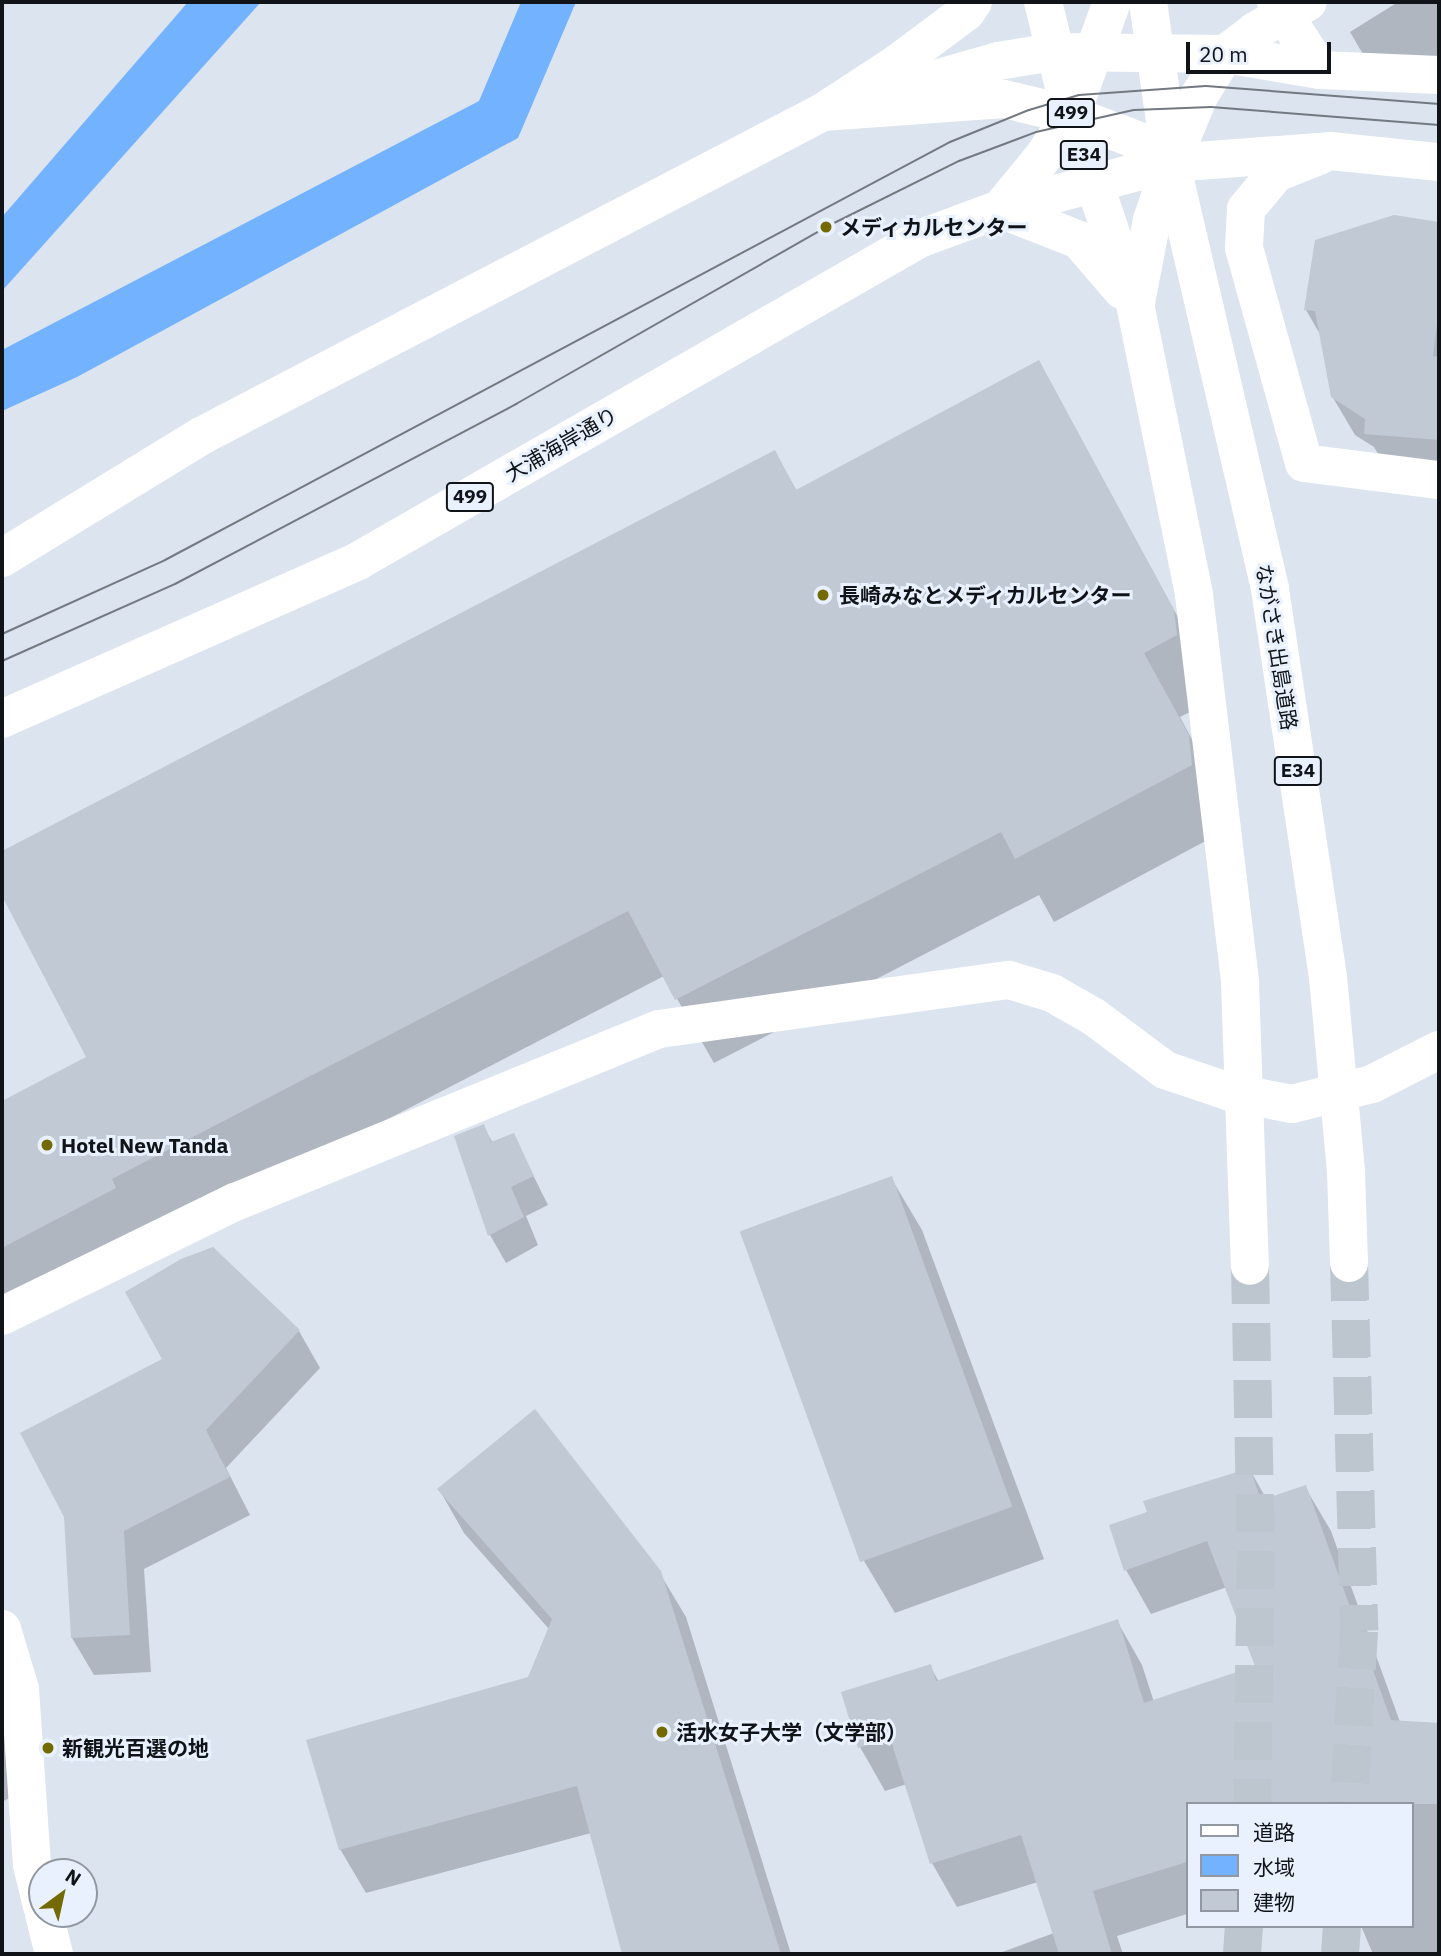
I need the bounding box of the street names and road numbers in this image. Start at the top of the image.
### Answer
road number: 499 [1046,97,1096,128]
road number: E34 [1060,140,1108,170]
street label: 大浦海岸通り [500,402,622,486]
road number: 499 [446,482,494,512]
street label: ながさき出島道路 [1251,562,1303,732]
road number: E34 [1274,756,1322,786]

